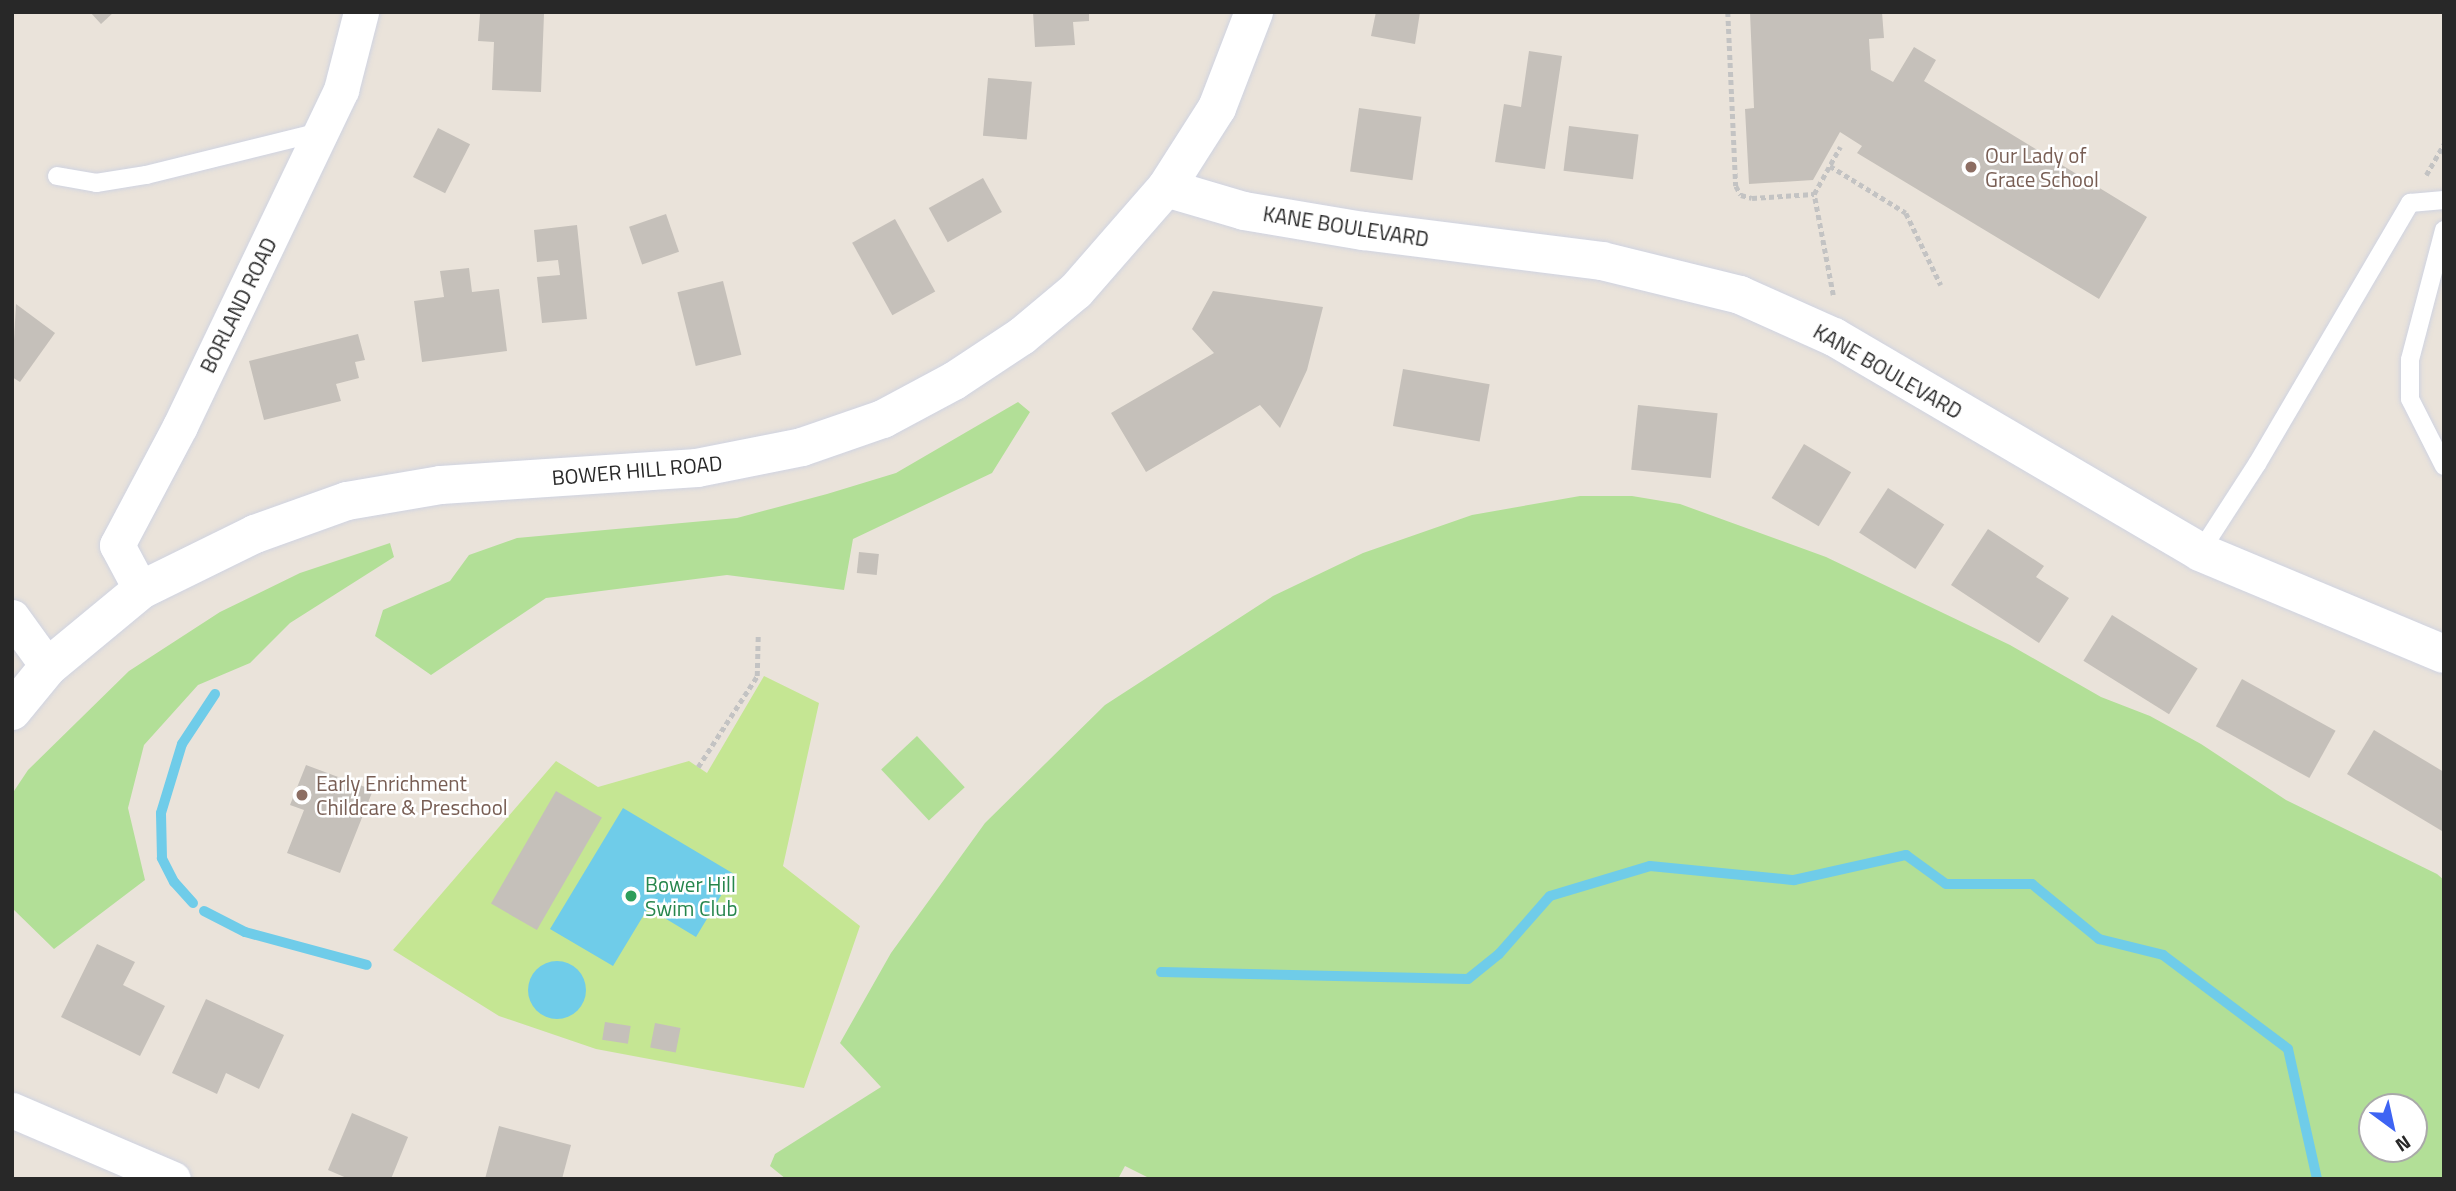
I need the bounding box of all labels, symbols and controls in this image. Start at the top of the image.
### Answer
place label: Our Lady of Grace School [1985,142,2099,192]
marker: Our Lady of Grace School [1963,159,1979,175]
street label: KANE BOULEVARD [1261,200,1431,252]
street label: BORLAND ROAD [194,233,282,377]
street label: KANE BOULEVARD [1809,318,1967,424]
street label: BOWER HILL ROAD [551,450,723,490]
place label: Early Enrichment Childcare & Preschool [316,770,508,820]
marker: Early Enrichment Childcare & Preschool [294,787,310,803]
place label: Bower Hill Swim Club [645,871,737,921]
marker: Bower Hill Swim Club [623,888,639,904]
north arrow [2358,1093,2428,1163]
text: N [2390,1129,2417,1160]

